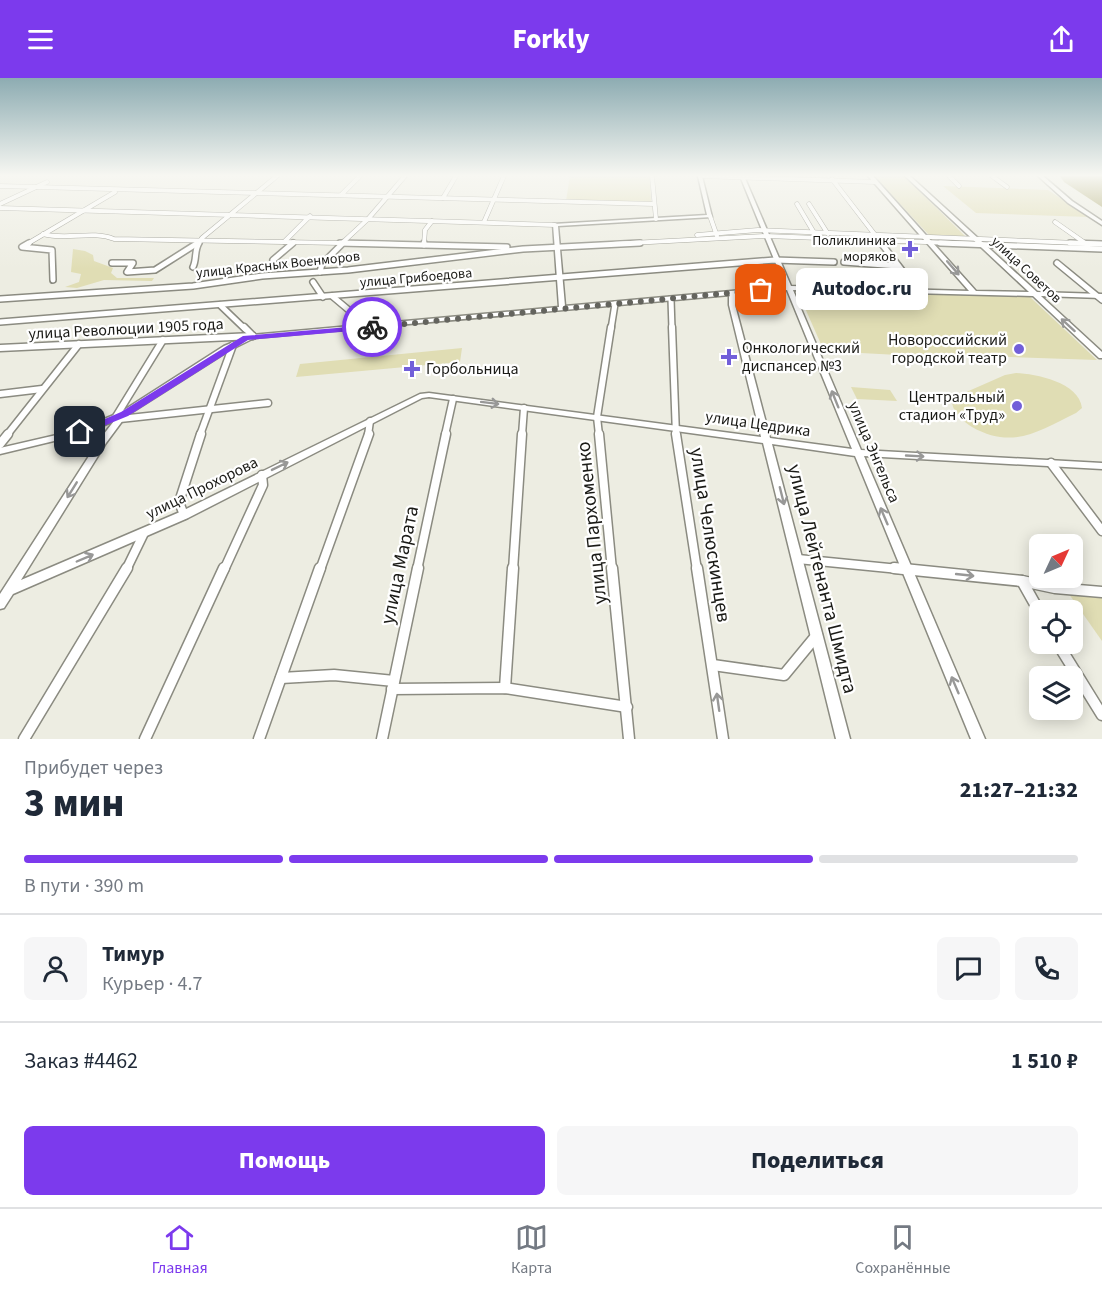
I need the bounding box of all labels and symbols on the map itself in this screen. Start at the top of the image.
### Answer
place label: Поликлиника моряков [812,231,896,267]
street label: улица Советов [986,232,1066,308]
marker: Поликлиника моряков [901,240,919,258]
street label: улица Красных Военморов [195,246,361,284]
one-way arrow [946,260,960,275]
street label: улица Грибоедова [359,263,473,293]
pin [735,264,786,315]
callout: Autodoc.ru [797,269,929,311]
courier [342,297,402,357]
street label: улица Революции 1905 года [28,313,224,345]
one-way arrow [1061,318,1076,332]
place label: Новороссийский городской театр [888,329,1007,369]
place label: Онкологический диспансер №3 [742,337,860,377]
marker: Новороссийский городской театр [1012,342,1026,356]
marker: Онкологический диспансер №3 [720,348,738,366]
place label: Горбольница [426,358,519,380]
marker: Горбольница [403,360,421,378]
place label: Центральный стадион «Труд» [899,386,1005,426]
one-way arrow [829,391,840,409]
one-way arrow [480,398,500,409]
street label: улица Энгельса [843,398,905,506]
marker: Центральный стадион «Труд» [1010,399,1024,413]
pin [54,406,105,457]
street label: улица Цедрика [704,406,812,442]
street label: улица Пархоменко [570,440,614,606]
street label: улица Челюскинцев [682,446,738,624]
street label: улица Прохорова [142,451,262,525]
one-way arrow [905,451,925,462]
one-way arrow [271,459,289,471]
street label: улица Лейтенанта Шмидта [780,461,864,697]
one-way arrow [66,482,79,499]
one-way arrow [776,487,788,506]
street label: улица Марата [374,503,426,627]
one-way arrow [878,507,889,526]
north arrow [1029,534,1083,588]
one-way arrow [75,552,94,563]
one-way arrow [955,570,974,581]
one-way arrow [949,676,960,695]
one-way arrow [712,693,723,712]

